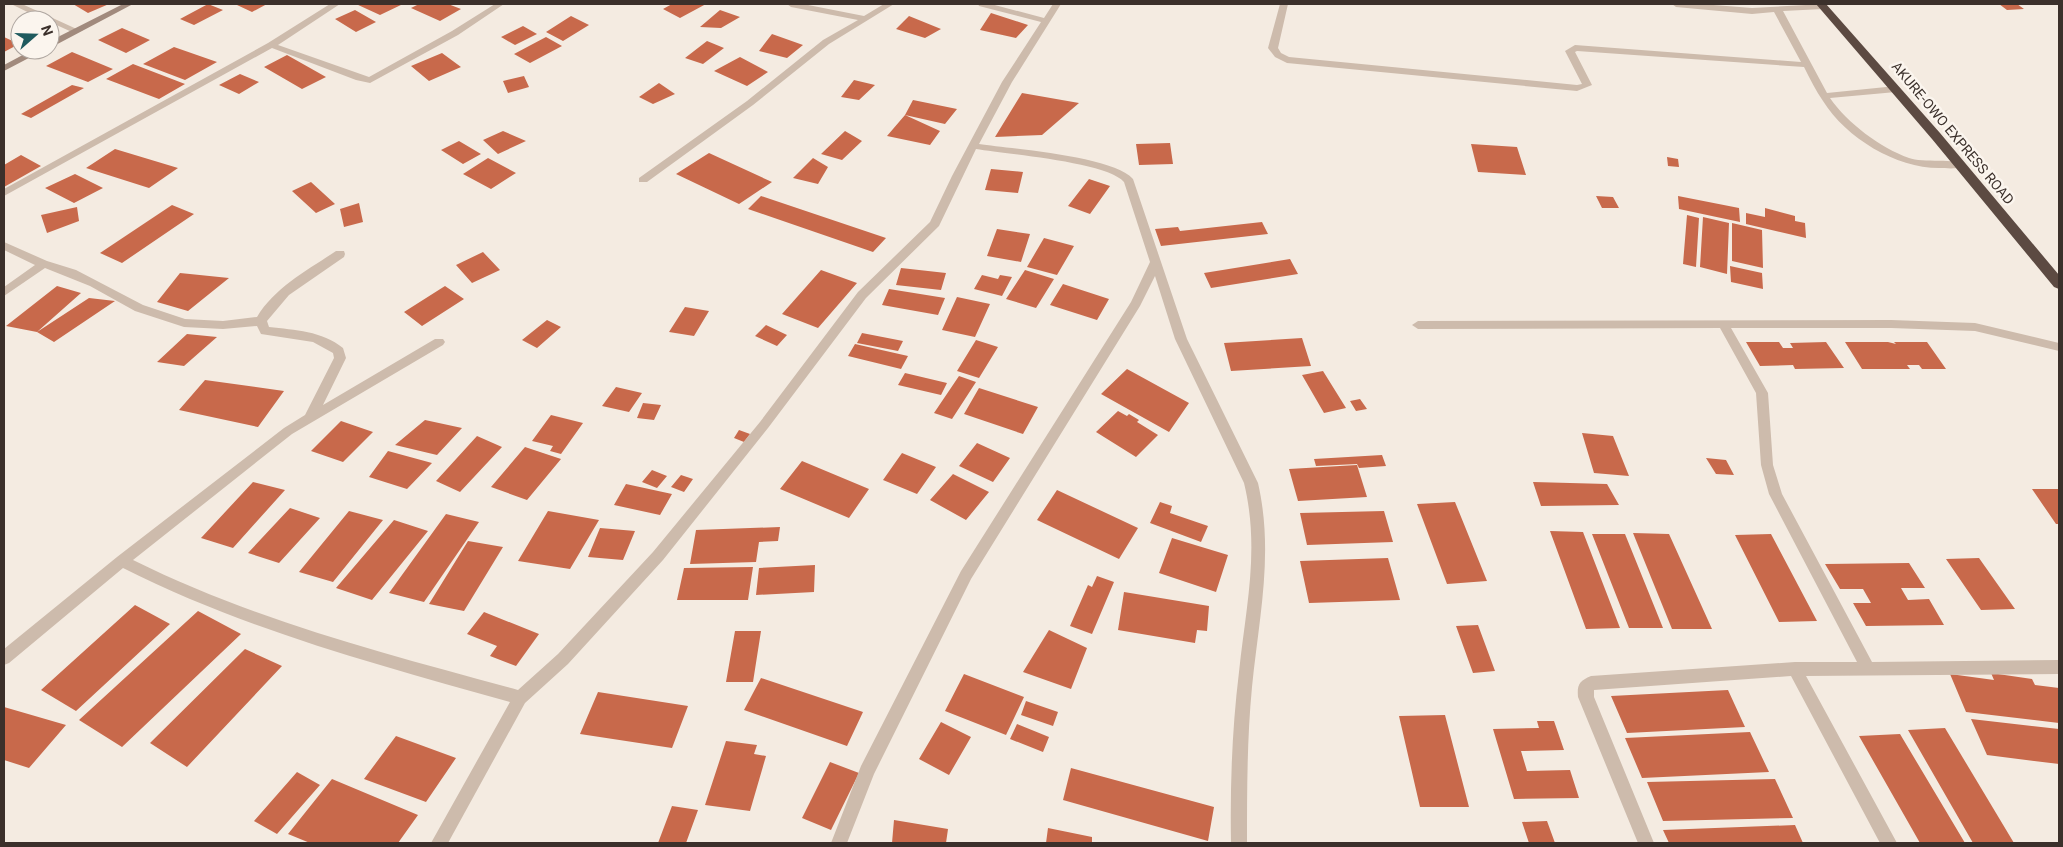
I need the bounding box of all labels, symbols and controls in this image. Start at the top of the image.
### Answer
north arrow [10,10,60,60]
text: N [38,23,56,38]
street label: AKURE-OWO EXPRESS ROAD [1889,58,2017,208]

